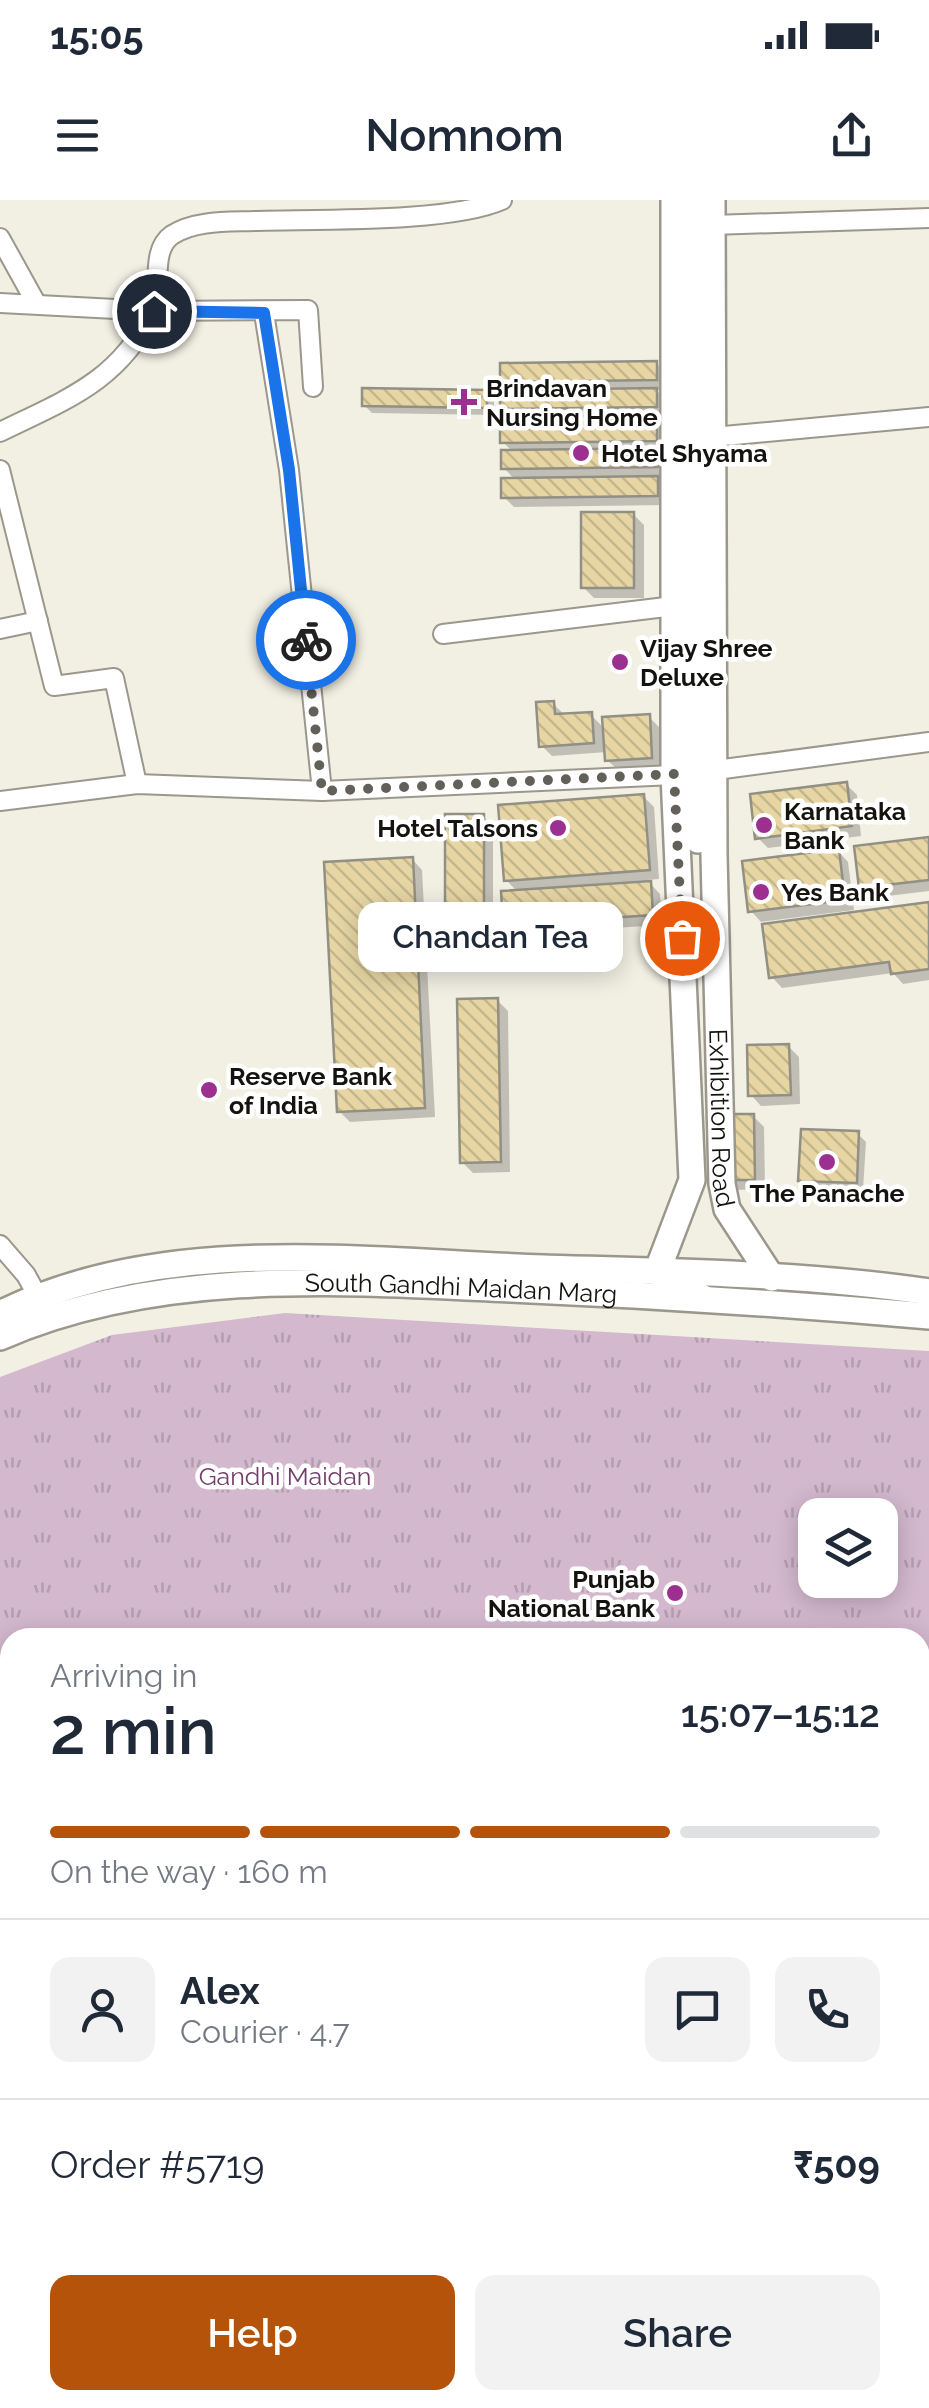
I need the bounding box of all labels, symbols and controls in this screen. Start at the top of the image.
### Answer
text: 15:05 [50,13,144,58]
icon: menu [50,108,105,163]
icon: share [824,108,879,163]
text: Nomnom [365,109,564,162]
pin [112,269,197,354]
icon: home [127,284,182,339]
place label: Brindavan Nursing Home [486,373,658,432]
marker: Brindavan Nursing Home [451,389,477,415]
place label: Hotel Shyama [601,438,768,468]
marker: Hotel Shyama [570,442,592,464]
courier [256,590,356,690]
icon: bike [279,613,334,668]
place label: Vijay Shree Deluxe [640,633,773,692]
marker: Vijay Shree Deluxe [609,651,631,673]
place label: Karnataka Bank [784,796,906,855]
place label: Hotel Talsons [377,813,538,843]
marker: Karnataka Bank [753,814,775,836]
marker: Hotel Talsons [547,817,569,839]
place label: Yes Bank [781,877,890,907]
marker: Yes Bank [750,881,772,903]
pin [640,896,725,981]
callout: Chandan Tea [357,903,622,973]
icon: bag [655,911,710,966]
text: Chandan Tea [392,918,589,955]
street label: Exhibition Road [703,1028,741,1210]
place label: Reserve Bank of India [229,1061,393,1120]
marker: Reserve Bank of India [198,1079,220,1101]
marker: The Panache [816,1151,838,1173]
place label: The Panache [750,1178,904,1208]
street label: South Gandhi Maidan Marg [305,1267,618,1309]
park label: Gandhi Maidan [199,1461,371,1491]
map controls [798,1498,898,1598]
button: layers [798,1498,898,1598]
place label: Punjab National Bank [488,1564,656,1623]
marker: Punjab National Bank [664,1582,686,1604]
text: Arriving in [50,1657,197,1694]
text: 15:07–15:12 [681,1691,880,1736]
text: 2 min [50,1693,217,1769]
text: On the way · 160 m [50,1853,328,1890]
button: person [50,1957,155,2062]
button: chat [645,1957,750,2062]
button: phone [775,1957,880,2062]
text: Alex [180,1968,260,2013]
text: Courier · 4.7 [180,2013,350,2050]
text: Order #5719 [50,2142,265,2187]
text: ₹509 [793,2142,880,2187]
button: Help [50,2275,455,2390]
button: Share [475,2275,880,2390]

